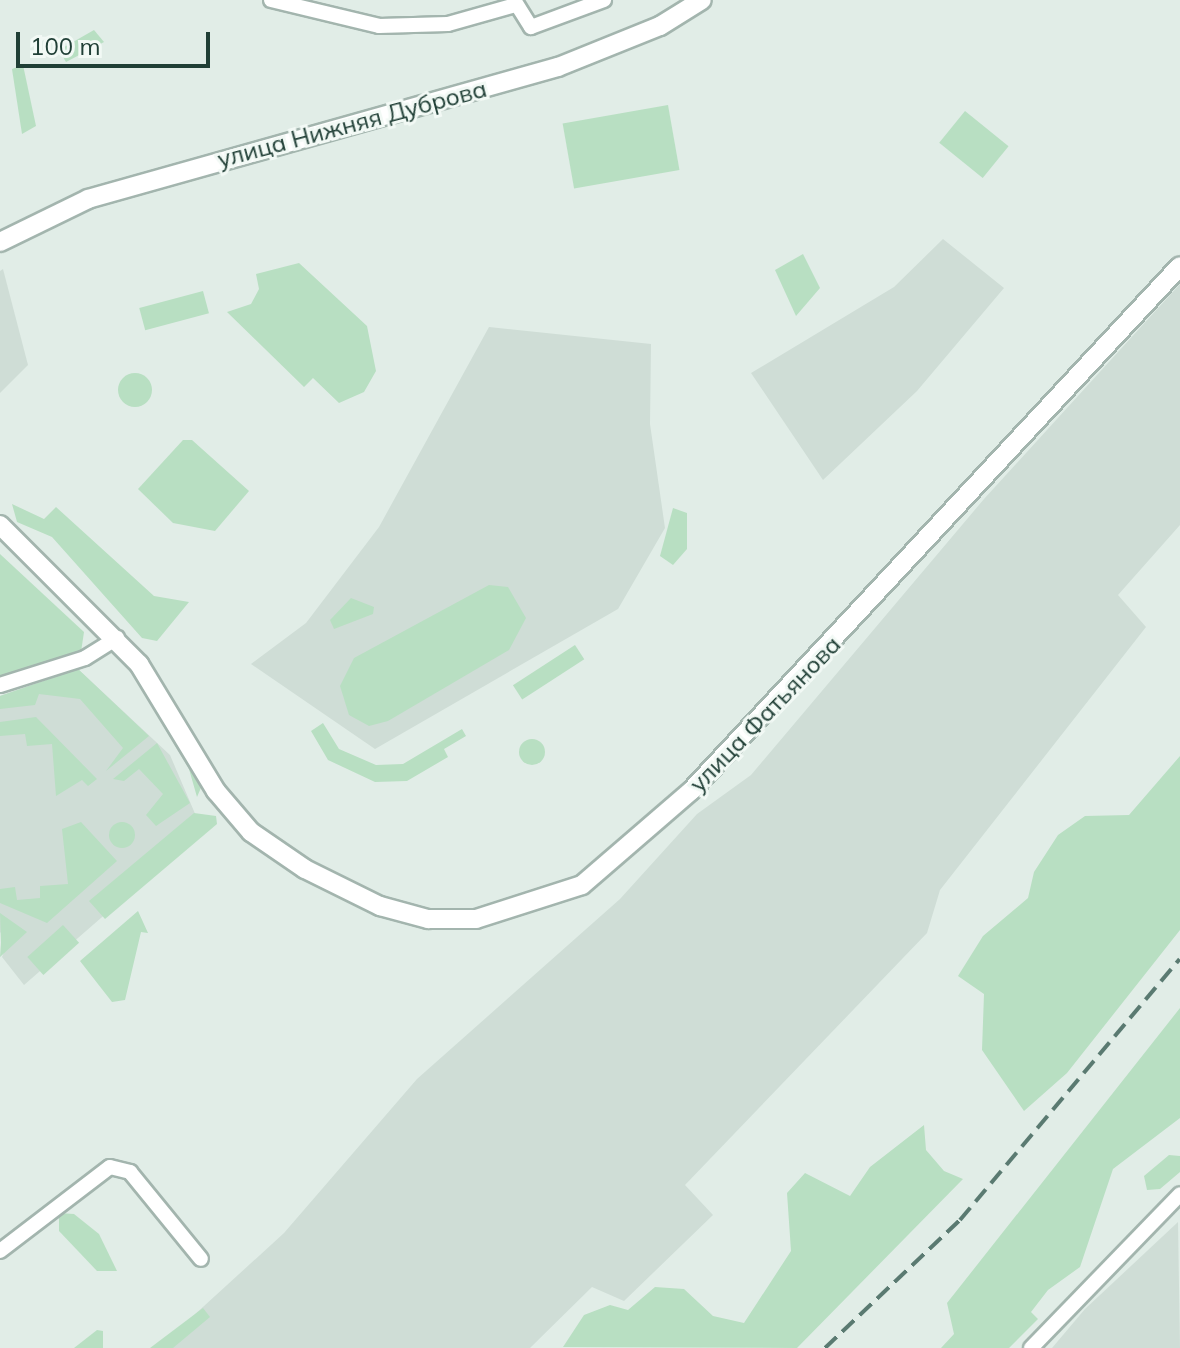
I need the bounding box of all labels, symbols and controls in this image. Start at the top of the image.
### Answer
scale bar [20,16,214,66]
text: 100 m [30,31,101,61]
street label: улица Нижняя Дуброва [214,74,490,174]
street label: улица Фатьянова [683,630,847,798]

